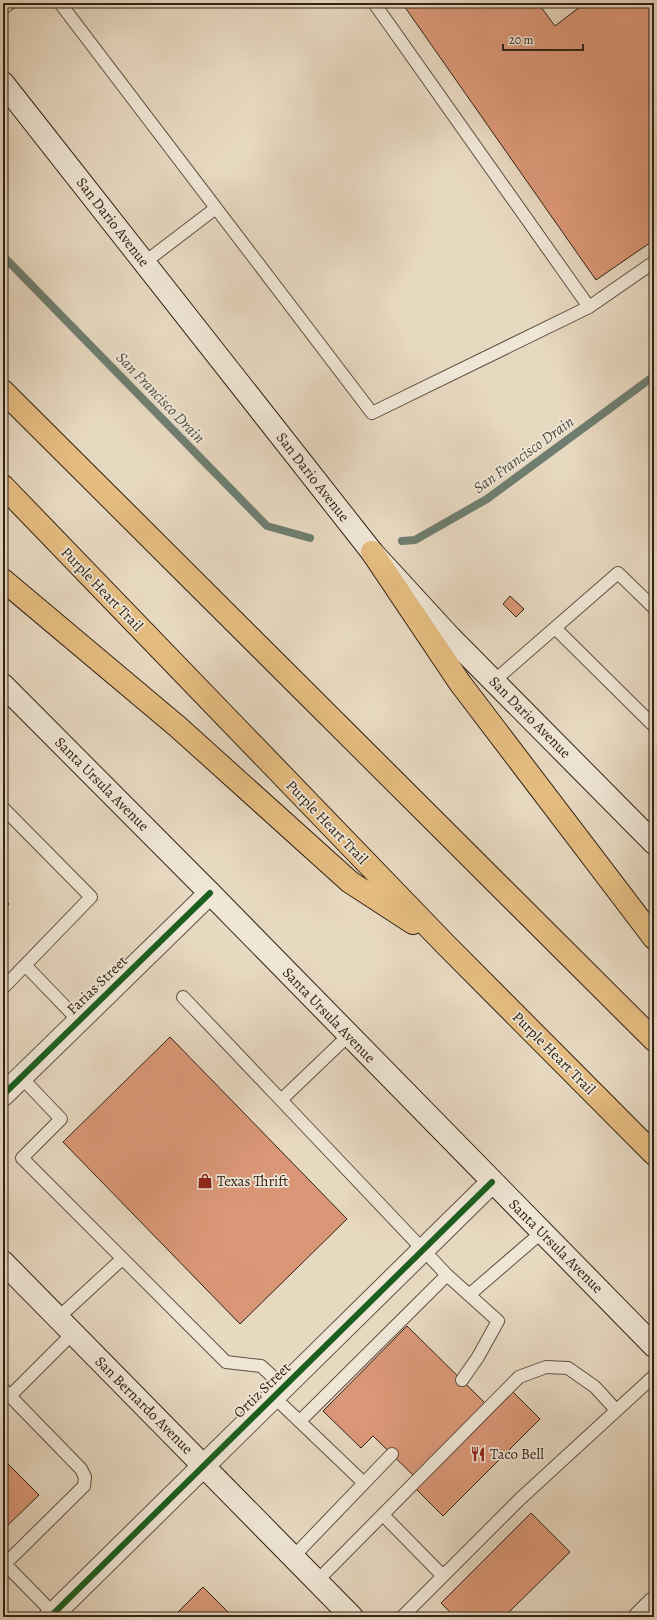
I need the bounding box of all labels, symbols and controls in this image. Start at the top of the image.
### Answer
scale bar [503,26,583,52]
text: 20 m [509,32,533,48]
street label: San Dario Avenue [72,173,154,271]
water label: San Francisco Drain [111,347,210,448]
water label: San Francisco Drain [469,411,578,499]
street label: San Dario Avenue [272,428,354,526]
street label: Purple Heart Trail [57,542,148,636]
street label: San Dario Avenue [485,672,576,763]
street label: Santa Ursula Avenue [50,732,154,836]
street label: Purple Heart Trail [282,775,373,869]
street label: Farias Street [62,951,132,1019]
street label: Santa Ursula Avenue [278,963,380,1067]
street label: Purple Heart Trail [508,1007,600,1099]
place label: Texas Thrift [217,1171,288,1191]
shop icon: Texas Thrift [196,1172,214,1190]
street label: Santa Ursula Avenue [504,1194,608,1298]
street label: San Bernardo Avenue [91,1352,198,1459]
street label: Ortiz Street [229,1358,295,1422]
place label: Taco Bell [490,1444,544,1464]
restaurant icon: Taco Bell [469,1445,487,1463]

